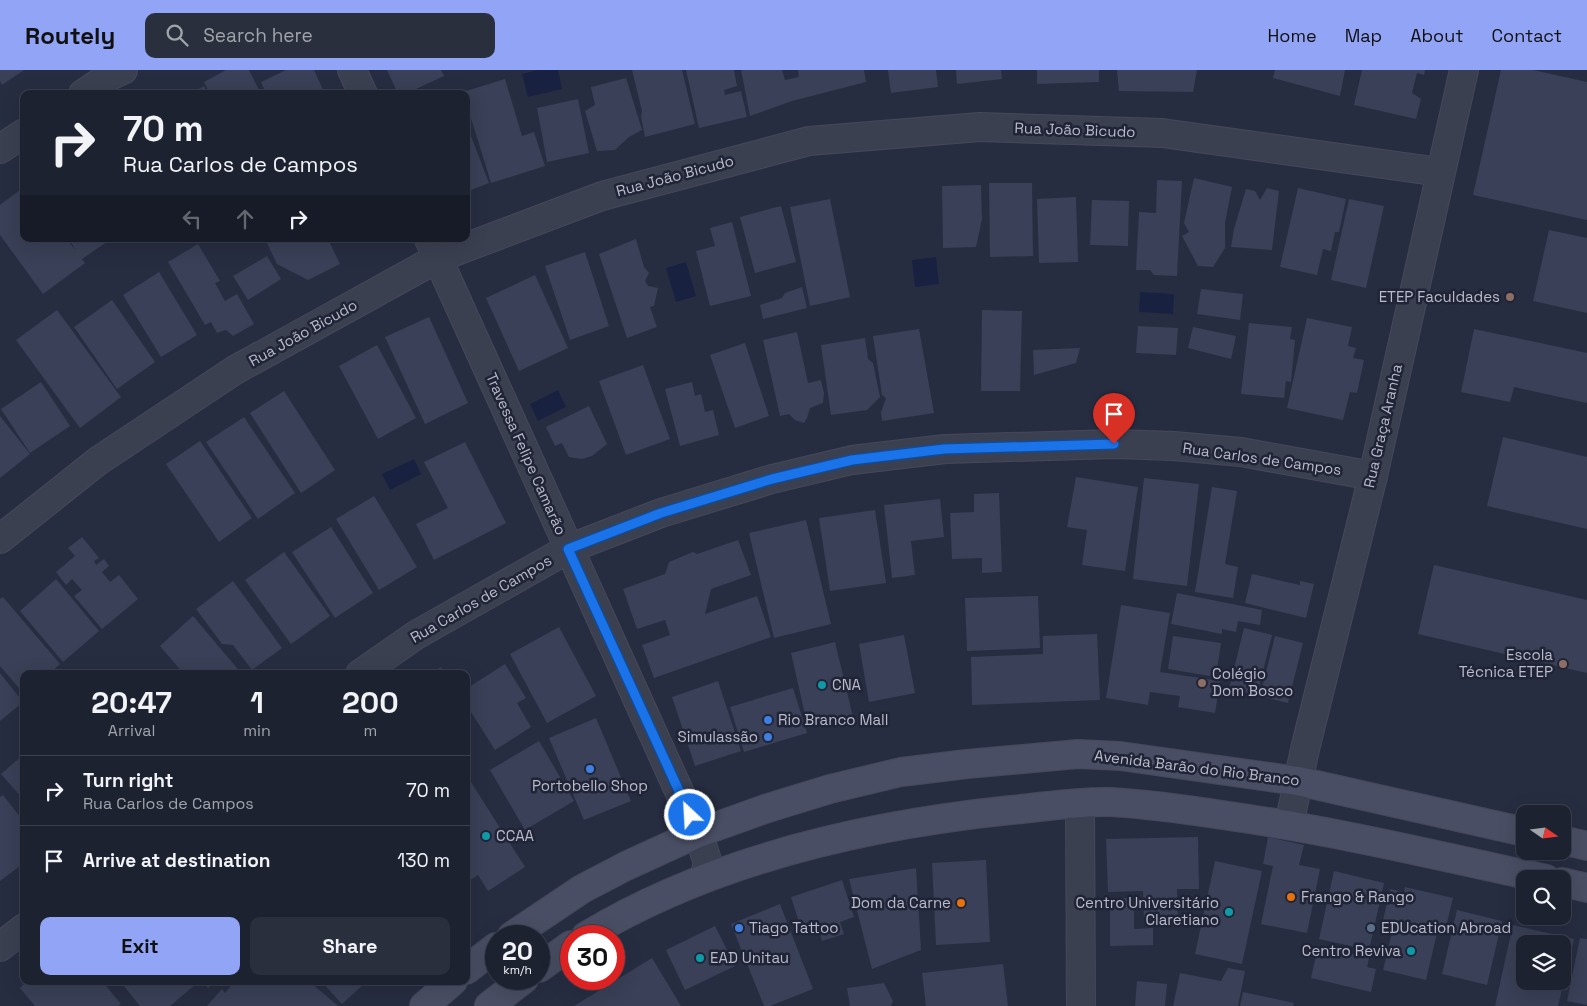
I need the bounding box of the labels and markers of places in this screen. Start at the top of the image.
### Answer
place label: ETEP Faculdades [1379,287,1500,306]
marker: ETEP Faculdades [1504,291,1516,303]
pin [1093,393,1135,444]
place label: Escola Técnica ETEP [1459,645,1553,681]
marker: Escola Técnica ETEP [1557,658,1569,670]
place label: Colégio Dom Bosco [1212,664,1293,700]
place label: CNA [832,675,862,694]
marker: Colégio Dom Bosco [1196,677,1208,689]
marker: CNA [816,679,828,691]
place label: Rio Branco Mall [778,710,888,729]
marker: Rio Branco Mall [762,714,774,726]
place label: Simulassão [677,727,758,746]
marker: Simulassão [762,731,774,743]
marker: Portobello Shop [584,763,596,775]
place label: Portobello Shop [532,776,648,795]
place label: CCAA [496,826,535,845]
marker: CCAA [480,830,492,842]
place label: Frango & Rango [1301,887,1414,906]
marker: Frango & Rango [1285,891,1297,903]
place label: Dom da Carne [851,893,951,912]
place label: Centro Universitário Claretiano [1075,893,1219,929]
marker: Dom da Carne [955,897,967,909]
marker: Centro Universitário Claretiano [1223,906,1235,918]
place label: Tiago Tattoo [749,918,839,937]
place label: EDUcation Abroad [1381,918,1511,937]
marker: Tiago Tattoo [733,922,745,934]
marker: EDUcation Abroad [1365,922,1377,934]
place label: Centro Reviva [1302,941,1401,960]
marker: Centro Reviva [1405,945,1417,957]
place label: EAD Unitau [710,948,789,967]
marker: EAD Unitau [694,952,706,964]

